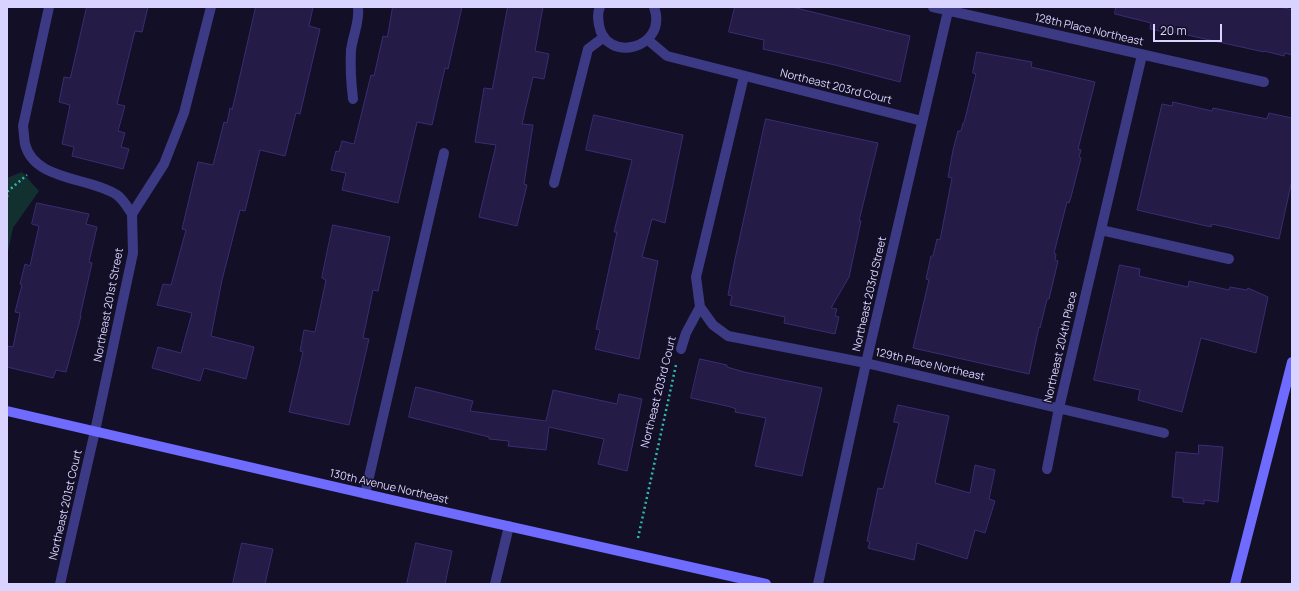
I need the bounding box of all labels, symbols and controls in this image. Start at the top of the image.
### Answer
street label: 128th Place Northeast [1033,11,1145,49]
scale bar [1155,16,1224,42]
text: 20 m [1160,22,1187,39]
street label: Northeast 203rd Court [779,67,893,107]
street label: Northeast 203rd Street [850,235,890,353]
street label: Northeast 201st Street [91,247,127,363]
street label: Northeast 204th Place [1042,290,1080,404]
street label: Northeast 203rd Court [639,335,679,449]
street label: 129th Place Northeast [874,346,986,384]
street label: Northeast 201st Court [47,449,85,561]
street label: 130th Avenue Northeast [328,467,450,507]

